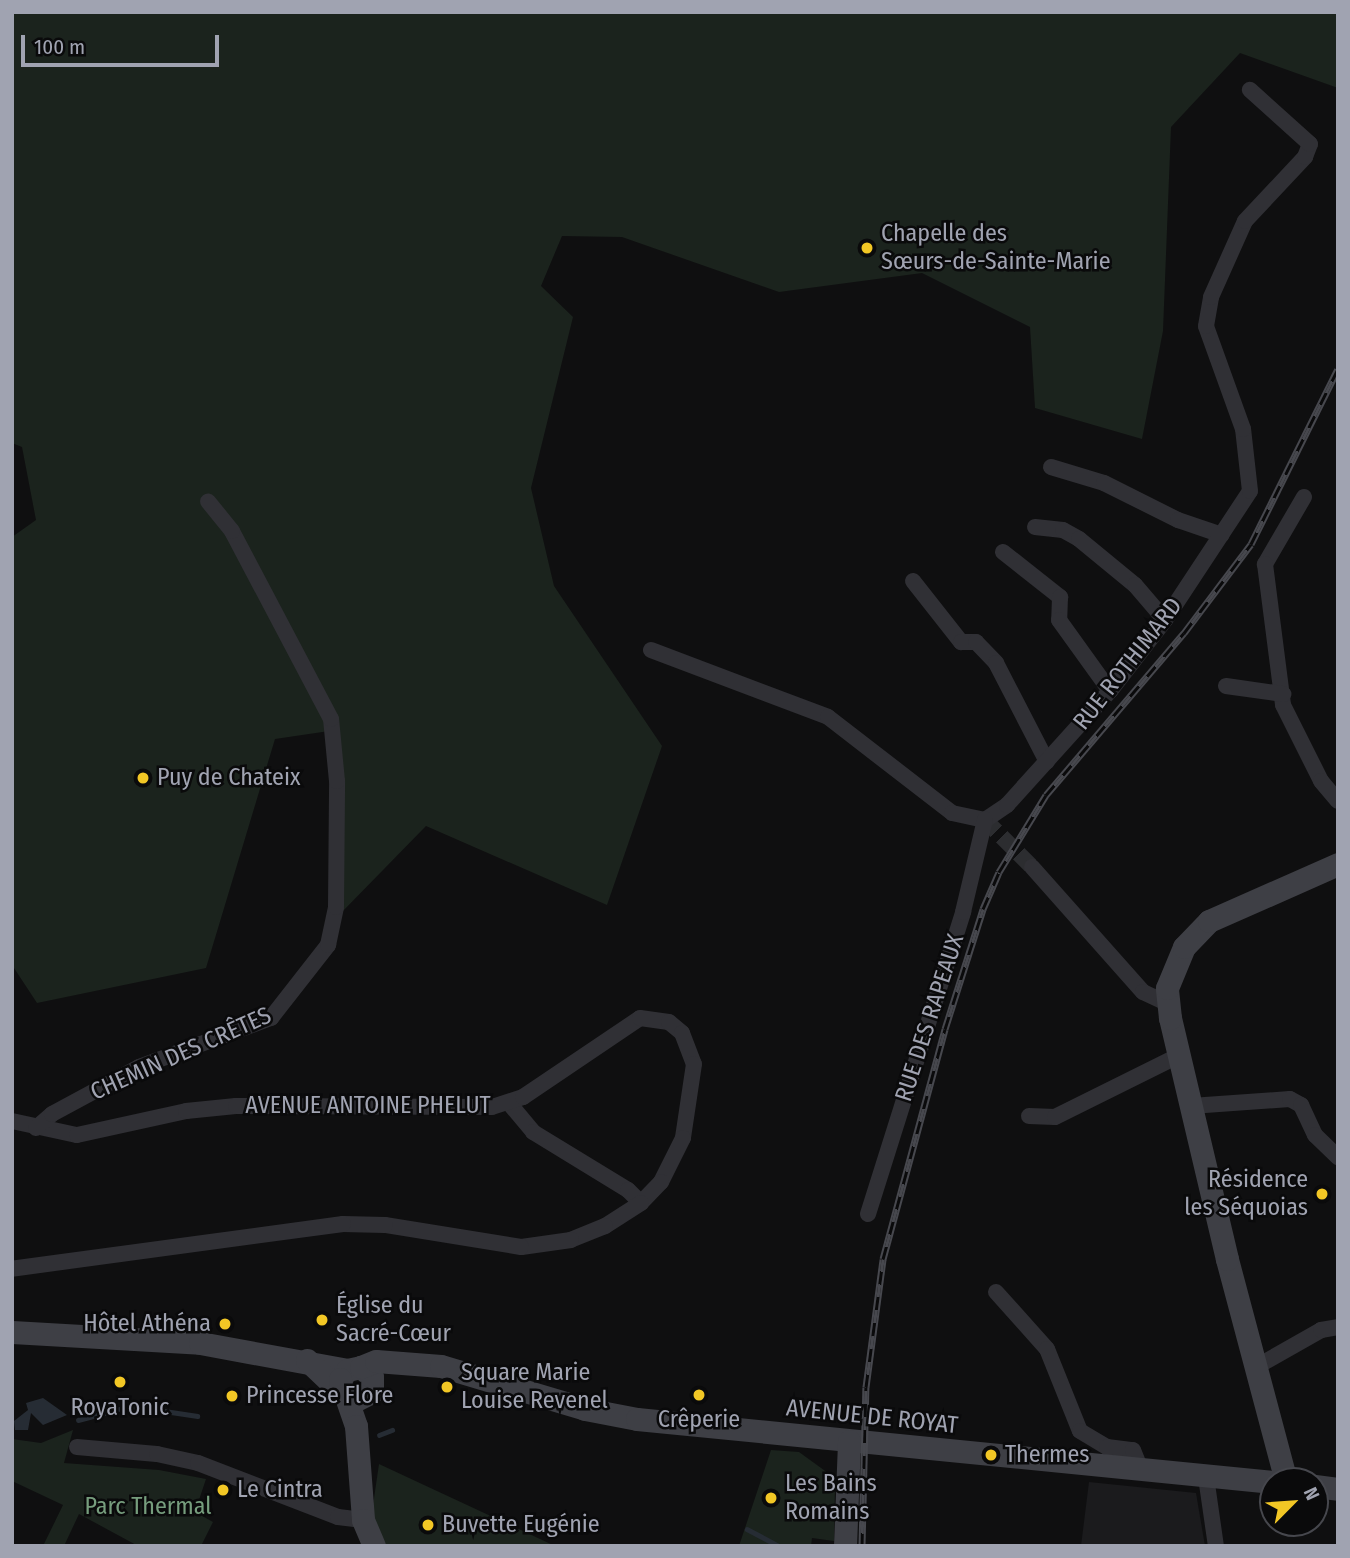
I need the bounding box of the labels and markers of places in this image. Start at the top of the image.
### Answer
place label: Chapelle des Sœurs-de-Sainte-Marie [881,220,1111,276]
marker: Chapelle des Sœurs-de-Sainte-Marie [859,240,875,256]
place label: Puy de Chateix [157,764,300,792]
marker: Puy de Chateix [135,770,151,786]
place label: Résidence les Séquoias [1184,1166,1308,1222]
marker: Résidence les Séquoias [1314,1186,1330,1202]
place label: Église du Sacré-Cœur [336,1292,451,1348]
place label: Hôtel Athéna [83,1310,211,1338]
marker: Église du Sacré-Cœur [314,1312,330,1328]
marker: Hôtel Athéna [217,1316,233,1332]
place label: Square Marie Louise Revenel [461,1359,608,1415]
marker: RoyaTonic [112,1374,128,1390]
marker: Square Marie Louise Revenel [439,1379,455,1395]
place label: Princesse Flore [246,1382,393,1410]
marker: Crêperie [691,1387,707,1403]
marker: Princesse Flore [224,1388,240,1404]
place label: RoyaTonic [71,1394,169,1422]
place label: Crêperie [658,1406,740,1434]
place label: Thermes [1005,1441,1090,1469]
marker: Thermes [983,1447,999,1463]
place label: Les Bains Romains [785,1470,877,1526]
place label: Le Cintra [237,1476,323,1504]
marker: Le Cintra [215,1482,231,1498]
marker: Les Bains Romains [763,1490,779,1506]
place label: Buvette Eugénie [442,1511,600,1539]
marker: Buvette Eugénie [420,1517,436,1533]

